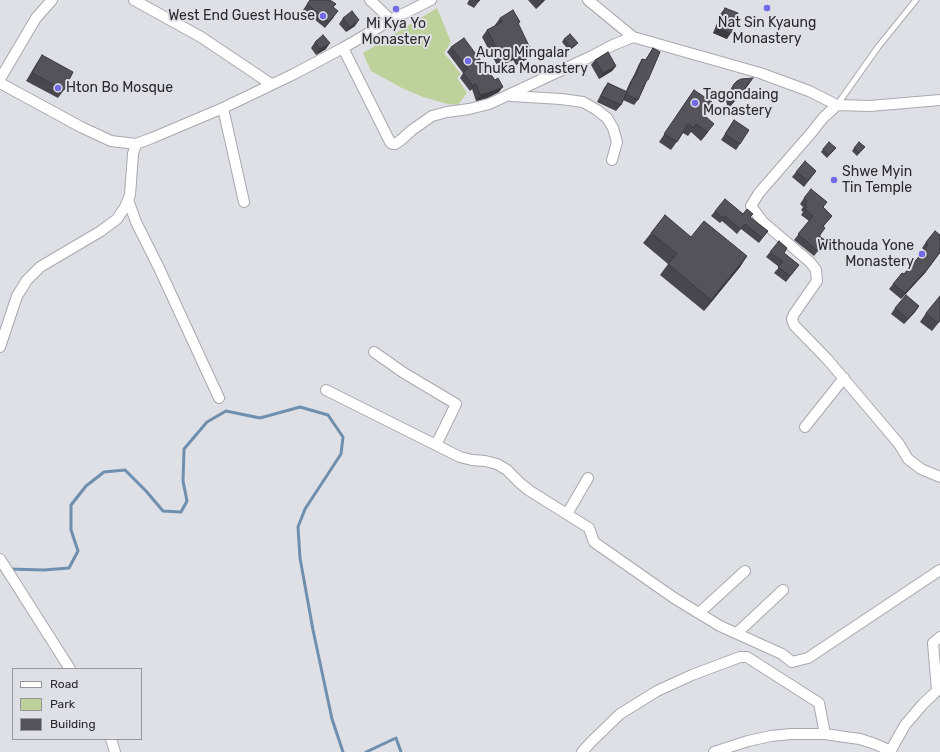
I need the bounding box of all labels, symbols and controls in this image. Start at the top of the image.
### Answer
marker: Nat Sin Kyaung Monastery [762,3,772,13]
marker: Mi Kya Yo Monastery [391,4,401,14]
place label: West End Guest House [168,8,315,24]
marker: West End Guest House [318,11,328,21]
place label: Nat Sin Kyaung Monastery [718,15,816,48]
place label: Mi Kya Yo Monastery [362,16,430,48]
place label: Aung Mingalar Thuka Monastery [476,45,588,78]
marker: Aung Mingalar Thuka Monastery [463,56,473,66]
place label: Hton Bo Mosque [66,80,173,96]
marker: Hton Bo Mosque [53,83,63,93]
place label: Tagondaing Monastery [703,87,779,120]
marker: Tagondaing Monastery [690,98,700,108]
place label: Shwe Myin Tin Temple [842,164,912,196]
marker: Shwe Myin Tin Temple [829,175,839,185]
place label: Withouda Yone Monastery [817,238,914,270]
marker: Withouda Yone Monastery [917,249,927,259]
legend [12,668,142,740]
text: Road [50,677,78,691]
text: Park [50,697,75,711]
text: Building [50,717,96,731]

